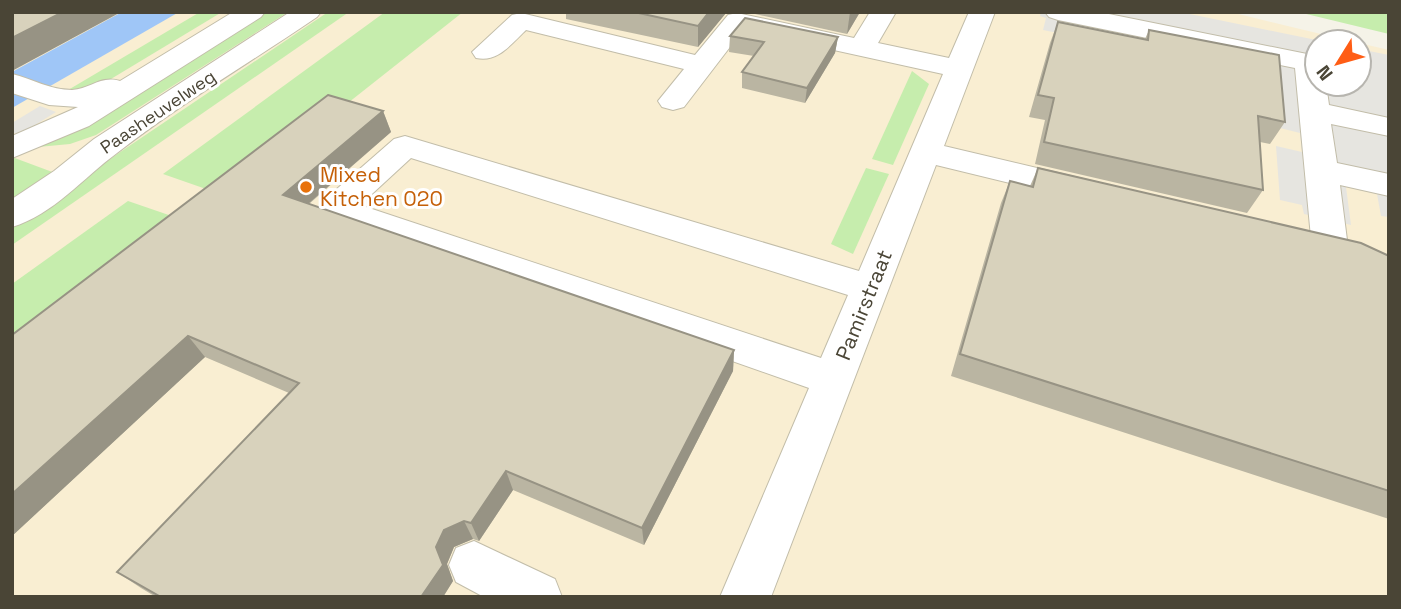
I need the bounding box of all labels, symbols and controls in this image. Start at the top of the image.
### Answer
north arrow [1303,28,1373,98]
text: N [1311,60,1339,86]
street label: Paasheuvelweg [96,65,220,159]
place label: Mixed Kitchen 020 [320,161,443,212]
marker: Mixed Kitchen 020 [298,179,314,195]
street label: Pamirstraat [829,246,898,364]

